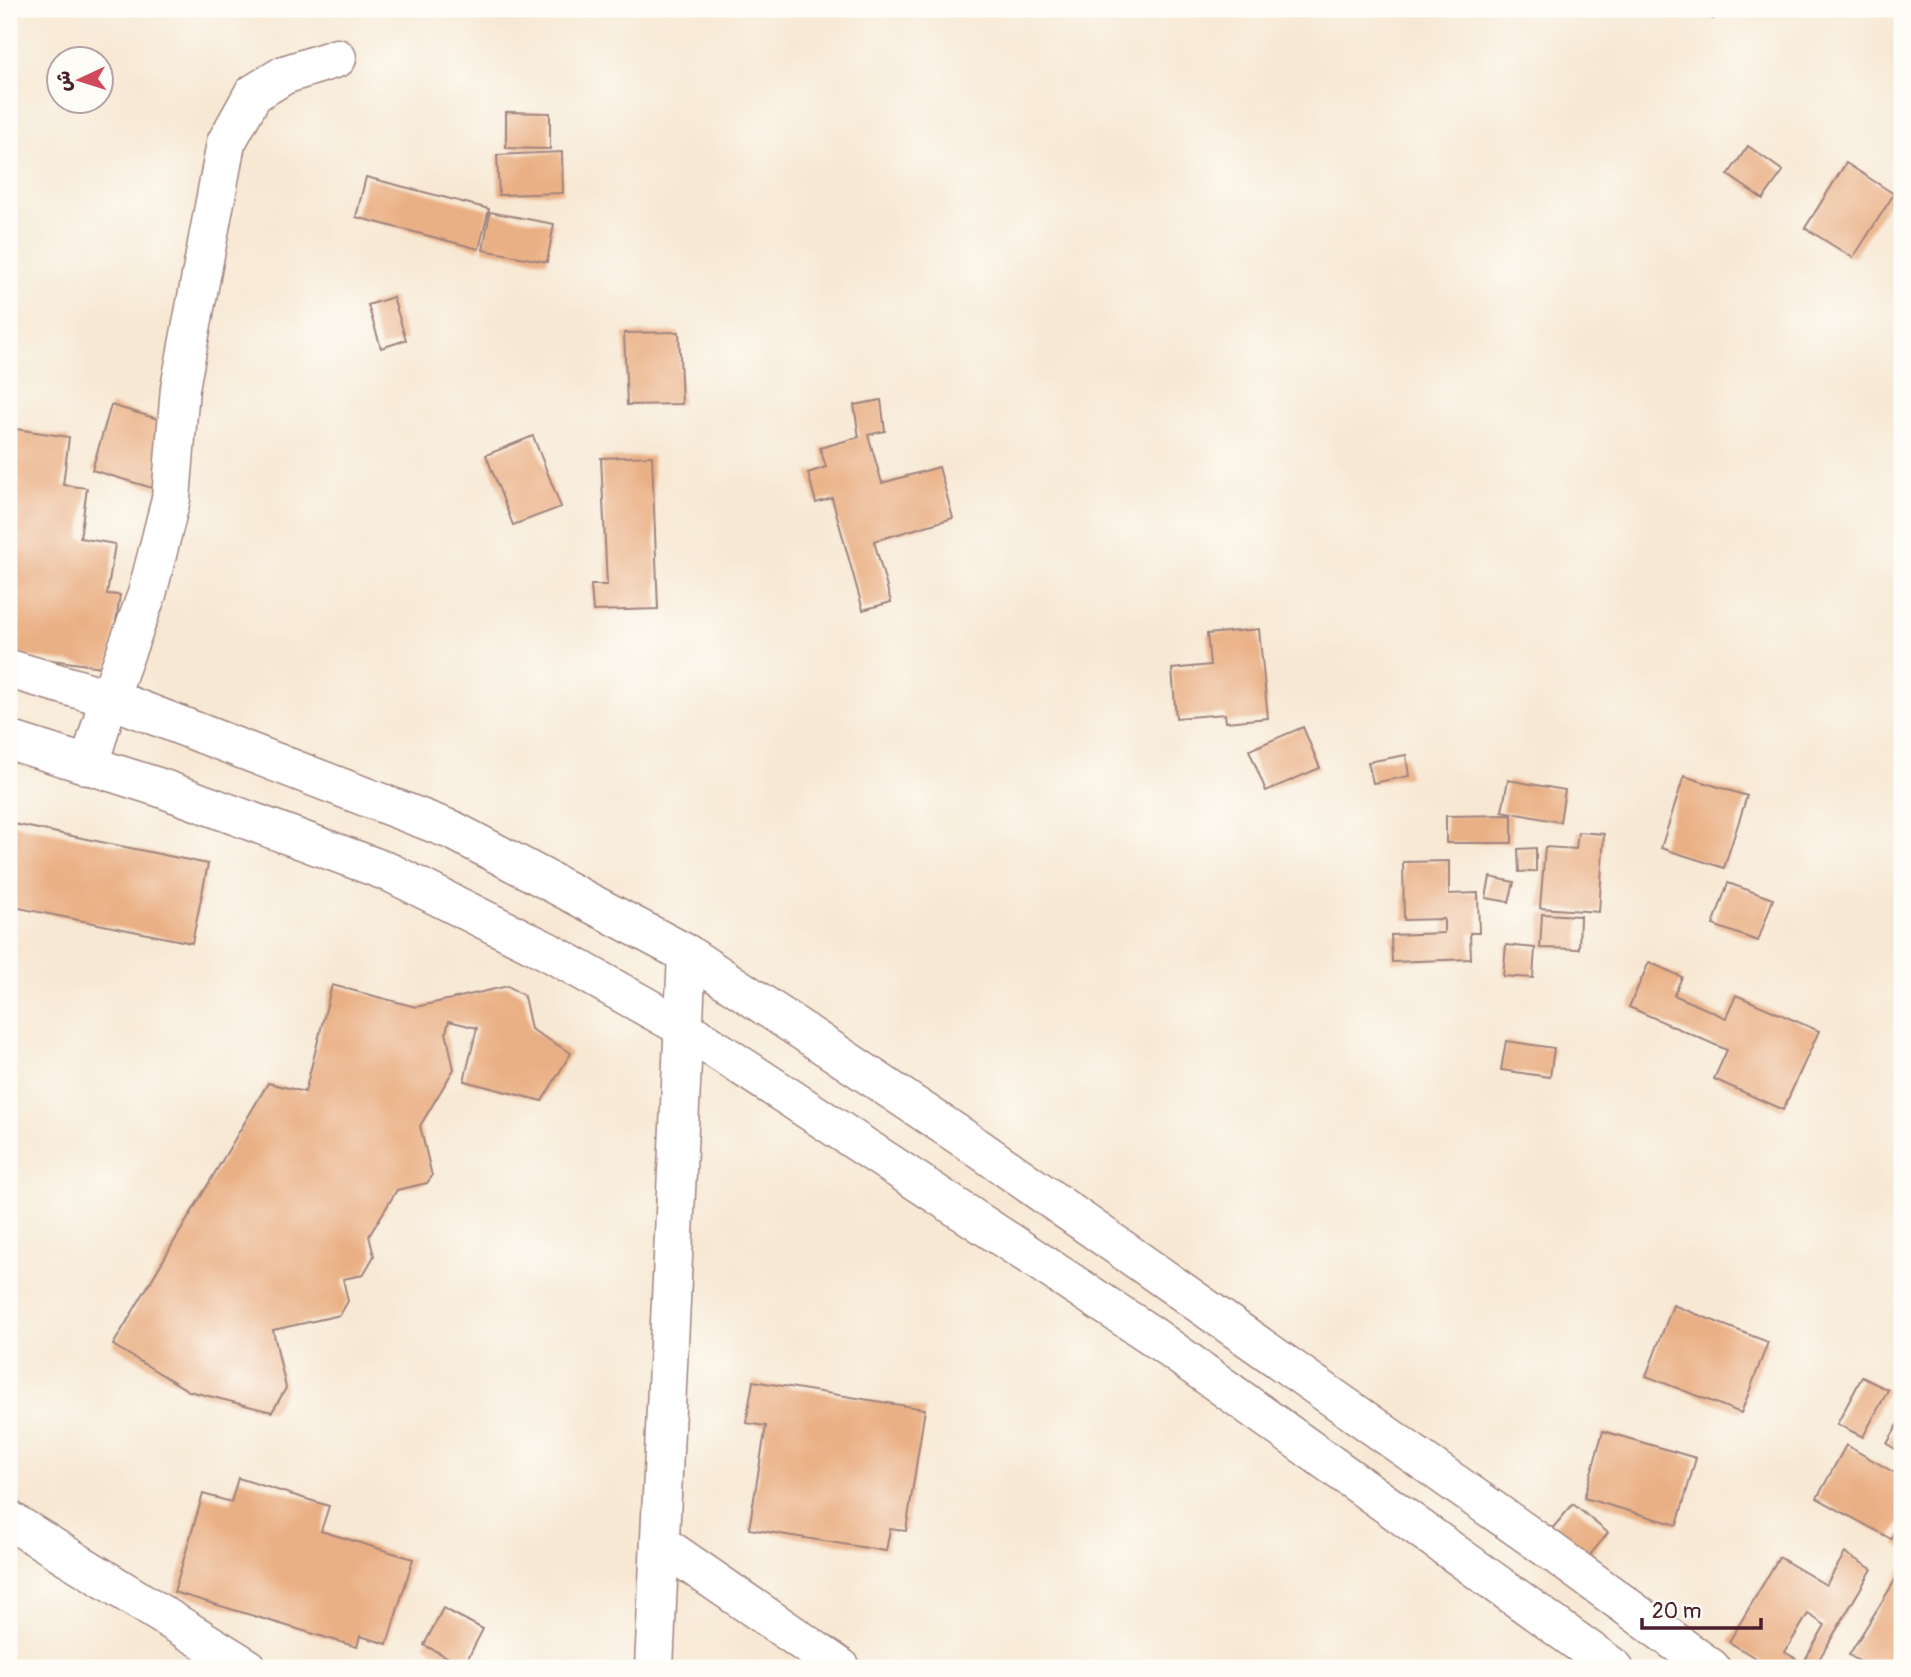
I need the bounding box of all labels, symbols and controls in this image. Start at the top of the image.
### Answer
north arrow [46,46,116,116]
text: ش [51,70,77,92]
scale bar [1642,1586,1760,1630]
text: 20 m [1652,1598,1701,1625]

